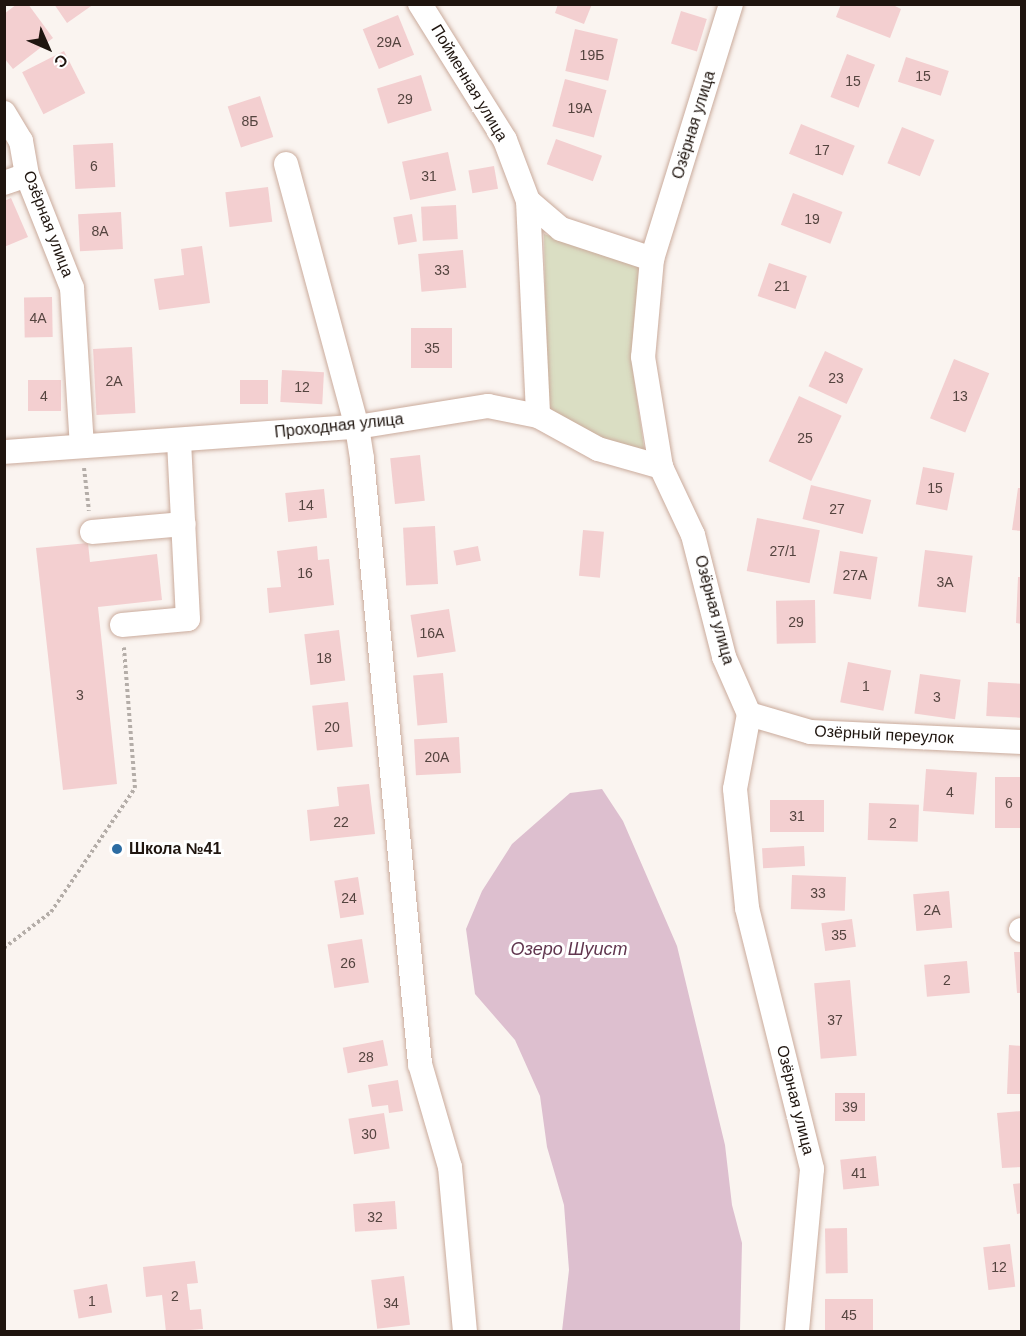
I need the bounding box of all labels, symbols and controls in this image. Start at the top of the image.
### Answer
north arrow [18,18,78,78]
street label: Пойменная улица [427,21,511,145]
house number: 29А [377,34,401,50]
house number: 19Б [580,47,604,63]
text: С [51,51,71,71]
street label: Озёрная улица [668,68,720,182]
house number: 15 [915,68,931,84]
house number: 15 [845,73,861,89]
house number: 29 [397,91,413,107]
house number: 19А [568,100,592,116]
house number: 8Б [242,113,258,129]
house number: 17 [814,142,830,158]
house number: 6 [90,158,98,174]
street label: Озёрная улица [19,168,77,280]
house number: 31 [421,168,437,184]
house number: 19 [804,211,820,227]
house number: 8А [91,223,109,239]
house number: 33 [434,262,450,278]
house number: 21 [774,278,790,294]
house number: 4А [29,310,47,326]
house number: 35 [424,340,440,356]
house number: 23 [828,370,844,386]
house number: 2А [105,373,123,389]
house number: 12 [294,379,310,395]
house number: 4 [40,388,48,404]
house number: 13 [952,388,968,404]
street label: Проходная улица [274,410,404,442]
house number: 25 [797,430,813,446]
house number: 15 [927,480,943,496]
house number: 14 [298,497,314,513]
house number: 27 [829,501,845,517]
house number: 27/1 [769,543,797,559]
street label: Озёрная улица [690,553,738,667]
house number: 16 [297,565,313,581]
house number: 27А [843,567,867,583]
house number: 3А [936,574,954,590]
house number: 29 [788,614,804,630]
house number: 16А [420,625,444,641]
house number: 18 [316,650,332,666]
house number: 1 [862,678,870,694]
house number: 3 [76,687,84,703]
house number: 3 [933,689,941,705]
house number: 20 [324,719,340,735]
street label: Озёрный переулок [814,722,954,748]
house number: 20А [425,749,449,765]
house number: 4 [946,784,954,800]
house number: 6 [1005,795,1013,811]
house number: 31 [789,808,805,824]
house number: 22 [333,814,349,830]
house number: 2 [889,815,897,831]
place label: Школа №41 [129,839,221,859]
marker: Школа №41 [110,842,124,856]
house number: 33 [810,885,826,901]
house number: 24 [341,890,357,906]
house number: 2А [923,902,941,918]
house number: 35 [831,927,847,943]
water label: Озеро Шуист [511,938,627,960]
house number: 26 [340,955,356,971]
house number: 2 [943,972,951,988]
house number: 37 [827,1012,843,1028]
street label: Озёрная улица [772,1043,818,1157]
house number: 28 [358,1049,374,1065]
house number: 39 [842,1099,858,1115]
house number: 30 [361,1126,377,1142]
house number: 41 [851,1165,867,1181]
house number: 32 [367,1209,383,1225]
house number: 12 [991,1259,1007,1275]
house number: 2 [171,1288,179,1304]
house number: 1 [88,1293,96,1309]
house number: 34 [383,1295,399,1311]
house number: 45 [841,1307,857,1323]

